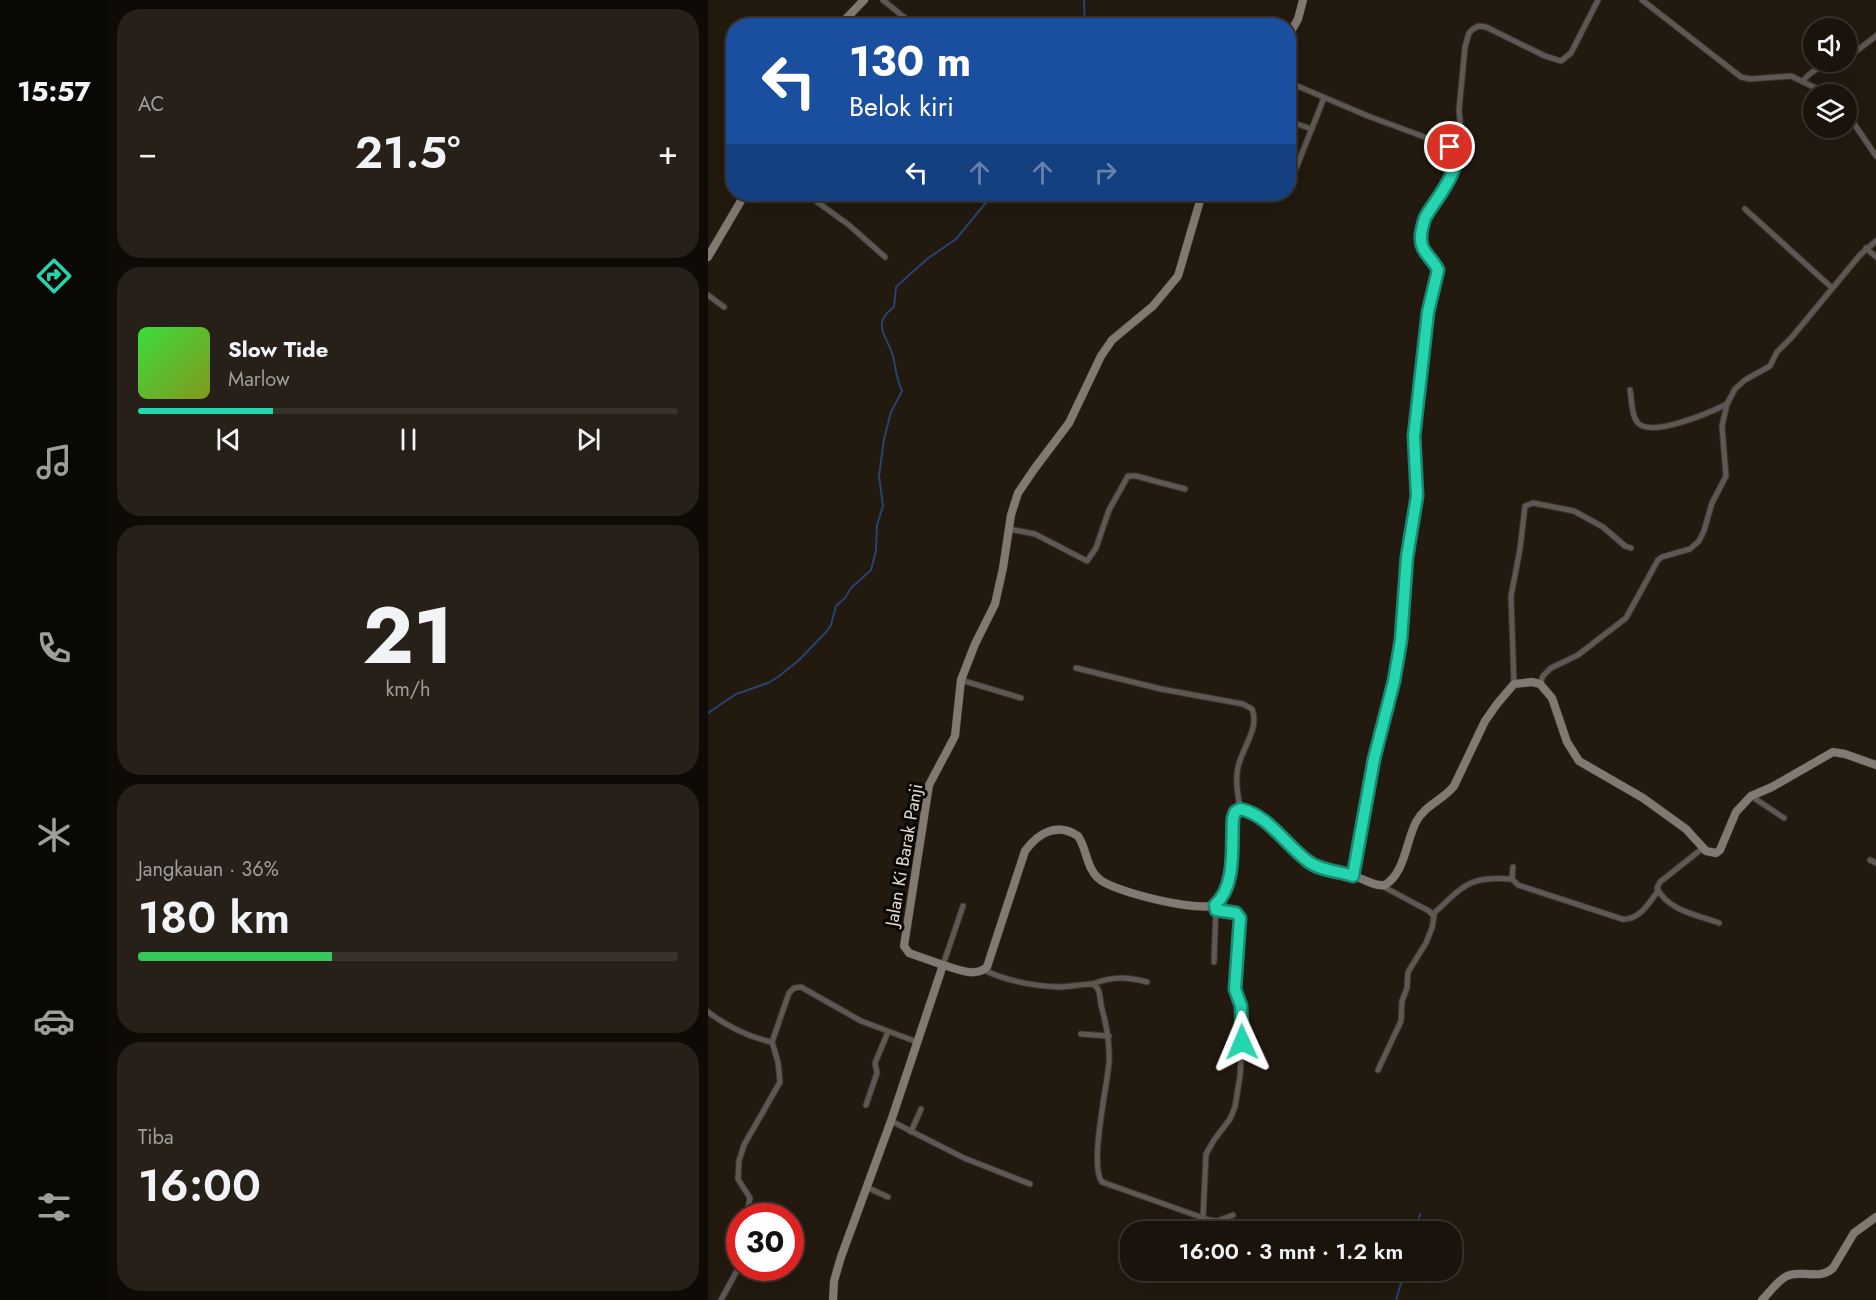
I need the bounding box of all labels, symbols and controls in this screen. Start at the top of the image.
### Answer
map controls [1803,18,1857,138]
button: sound [1803,18,1857,72]
text: 130 m [849,31,971,92]
icon: left [750,42,828,120]
text: 15:57 [17,72,91,111]
button: layers [1803,84,1857,138]
text: Belok kiri [849,87,954,126]
text: AC [138,90,164,119]
text: 21.5° [355,120,460,185]
pin [1424,121,1475,172]
text: − [138,129,157,176]
text: + [658,129,678,176]
icon: arrive [1433,130,1466,163]
icon: left [900,156,933,189]
icon: ahead [963,156,996,189]
icon: ahead [1026,156,1059,189]
icon: right [1089,156,1122,189]
icon: directions [33,255,75,297]
text: Slow Tide [228,333,328,365]
text: Marlow [228,365,290,394]
icon: previous [212,423,245,456]
icon: pause [392,423,425,456]
icon: next [572,423,605,456]
icon: music [33,441,75,483]
text: 21 [363,580,453,692]
icon: phone [33,627,75,669]
text: km/h [385,675,431,704]
street label: Jalan Ki Barak Panji [878,782,929,930]
icon: climate [33,814,75,856]
text: Jangkauan · 36% [138,855,279,884]
text: 180 km [138,885,290,950]
icon: car [33,1000,75,1042]
position arrow [1210,1010,1274,1074]
text: Tiba [138,1123,174,1152]
text: 16:00 [138,1153,261,1218]
icon: filters [33,1186,75,1228]
speed limit sign: 30 [726,1203,804,1281]
text: 16:00 · 3 mnt · 1.2 km [1179,1235,1403,1267]

